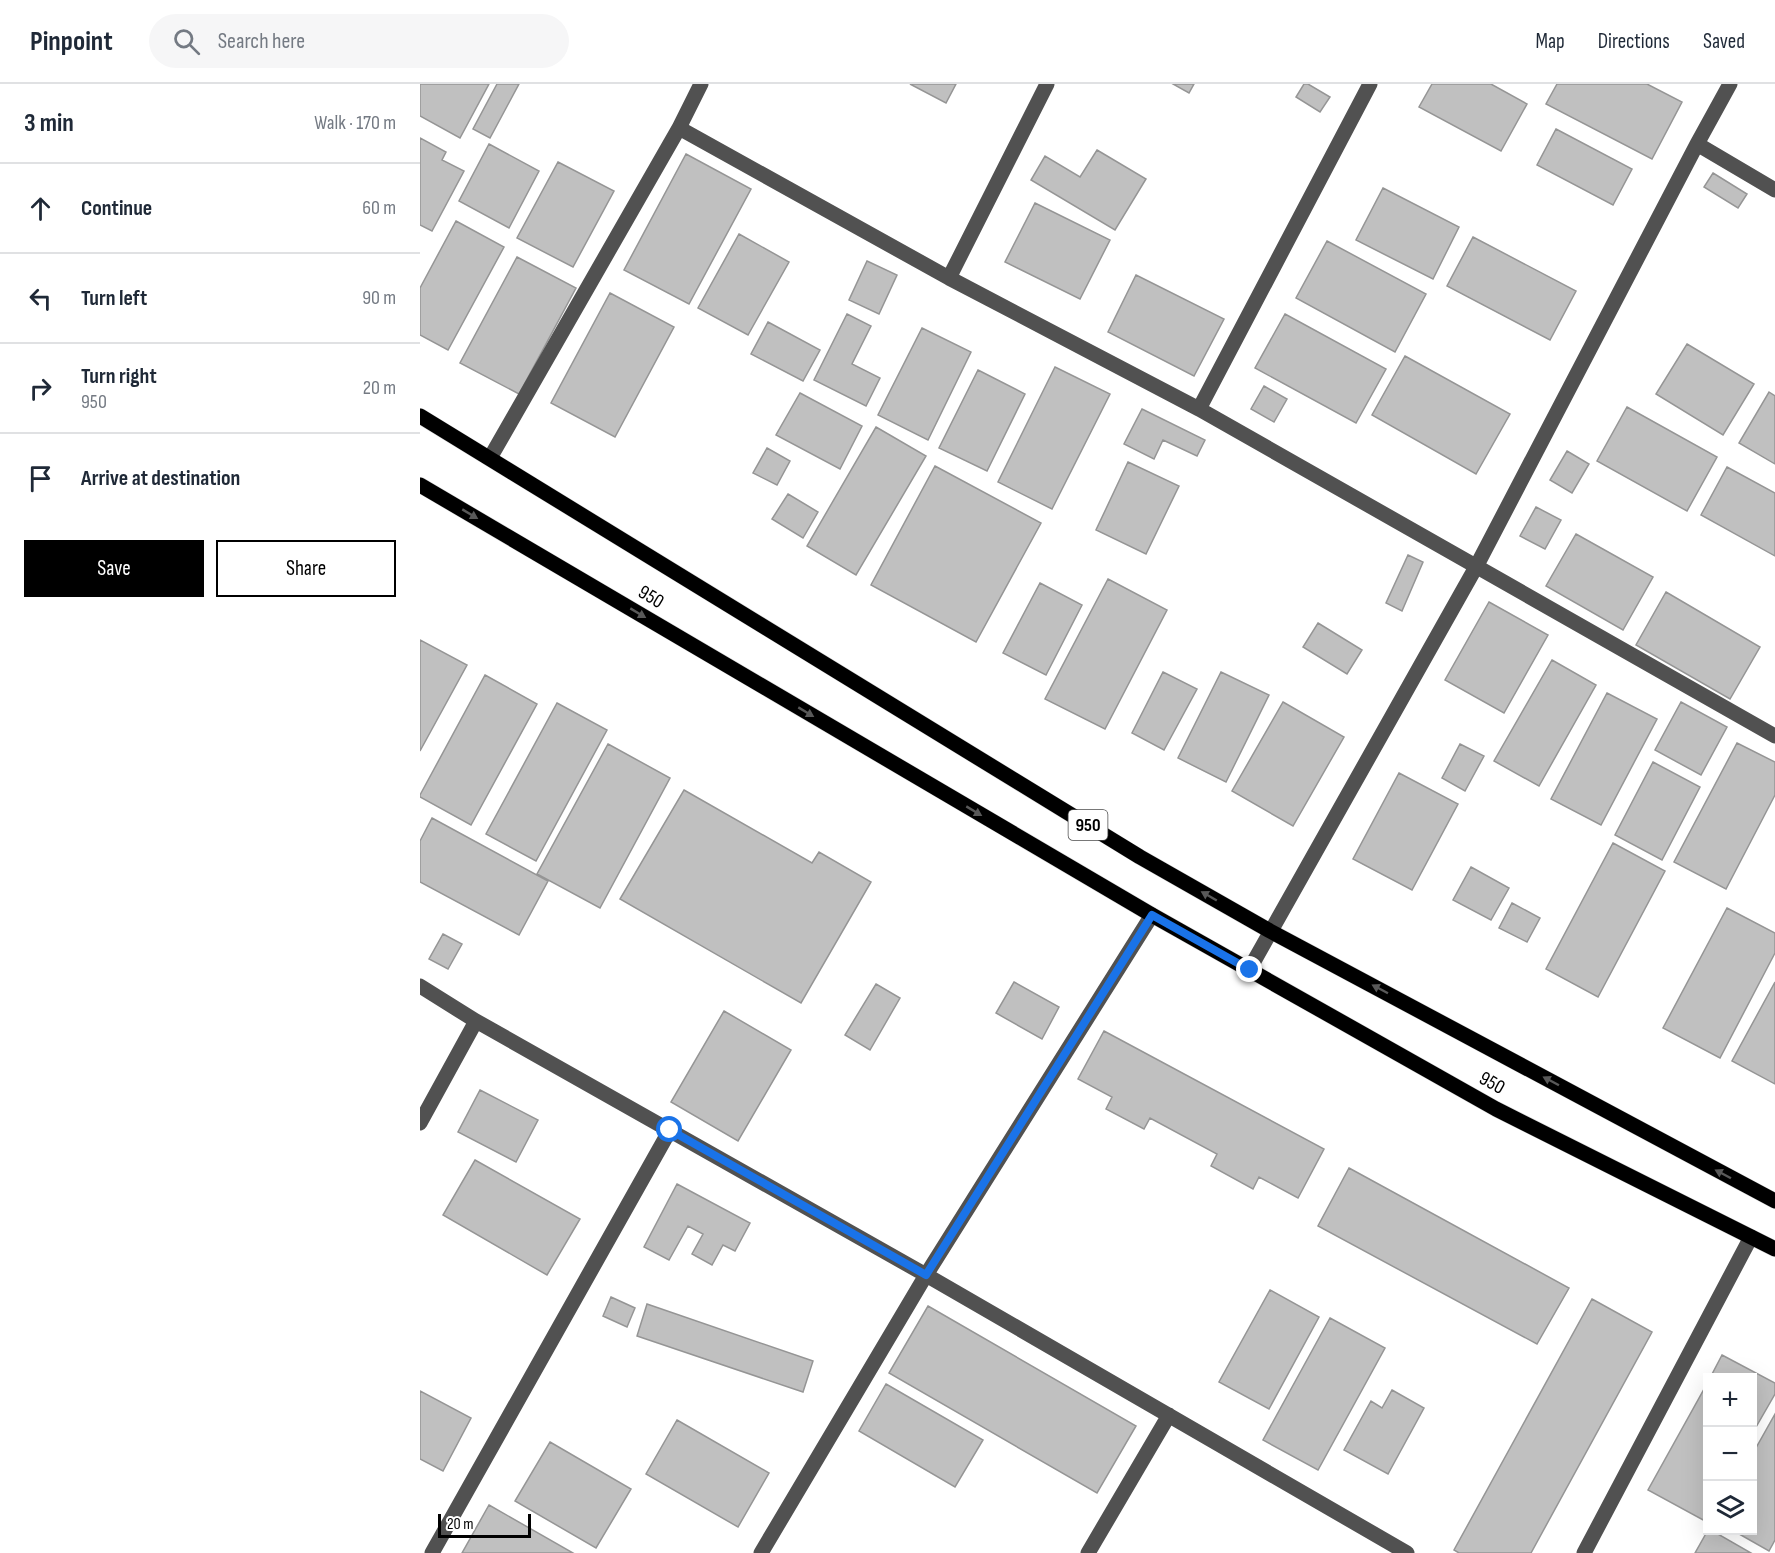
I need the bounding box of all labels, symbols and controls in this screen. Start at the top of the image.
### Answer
search box [149,14,569,68]
text: Pinpoint [30,25,113,58]
icon: search [170,25,203,58]
text: Search here [218,28,305,55]
text: Map [1535,29,1565,54]
text: Directions [1598,29,1670,54]
text: Saved [1703,29,1745,54]
text: 3 min [24,108,74,139]
text: Walk · 170 m [314,111,396,135]
icon: ahead [24,192,57,225]
text: Continue [81,195,152,222]
text: 60 m [362,196,396,220]
icon: left [24,282,57,315]
text: Turn left [81,285,147,312]
text: 90 m [362,286,396,310]
text: Turn right [81,363,157,390]
icon: right [24,372,57,405]
text: 20 m [363,376,396,400]
text: 950 [81,390,107,414]
icon: arrive [24,462,57,495]
text: Arrive at destination [81,465,240,492]
one-way arrow [462,509,478,520]
button: Save [24,540,204,597]
button: Share [216,540,396,597]
street label: 950 [634,580,668,614]
one-way arrow [630,608,646,619]
one-way arrow [798,707,814,718]
one-way arrow [966,806,982,817]
road number: 950 [1068,810,1108,840]
one-way arrow [1200,891,1217,901]
route end [1236,956,1262,982]
one-way arrow [1371,985,1388,994]
street label: 950 [1475,1066,1509,1100]
one-way arrow [1543,1077,1560,1086]
route start [656,1116,682,1142]
one-way arrow [1715,1169,1732,1178]
map controls [1703,1373,1757,1535]
button: + [1703,1373,1757,1427]
button: − [1703,1427,1757,1481]
button: layers [1703,1481,1757,1535]
scale bar [438,1511,531,1538]
text: 20 m [447,1515,474,1534]

